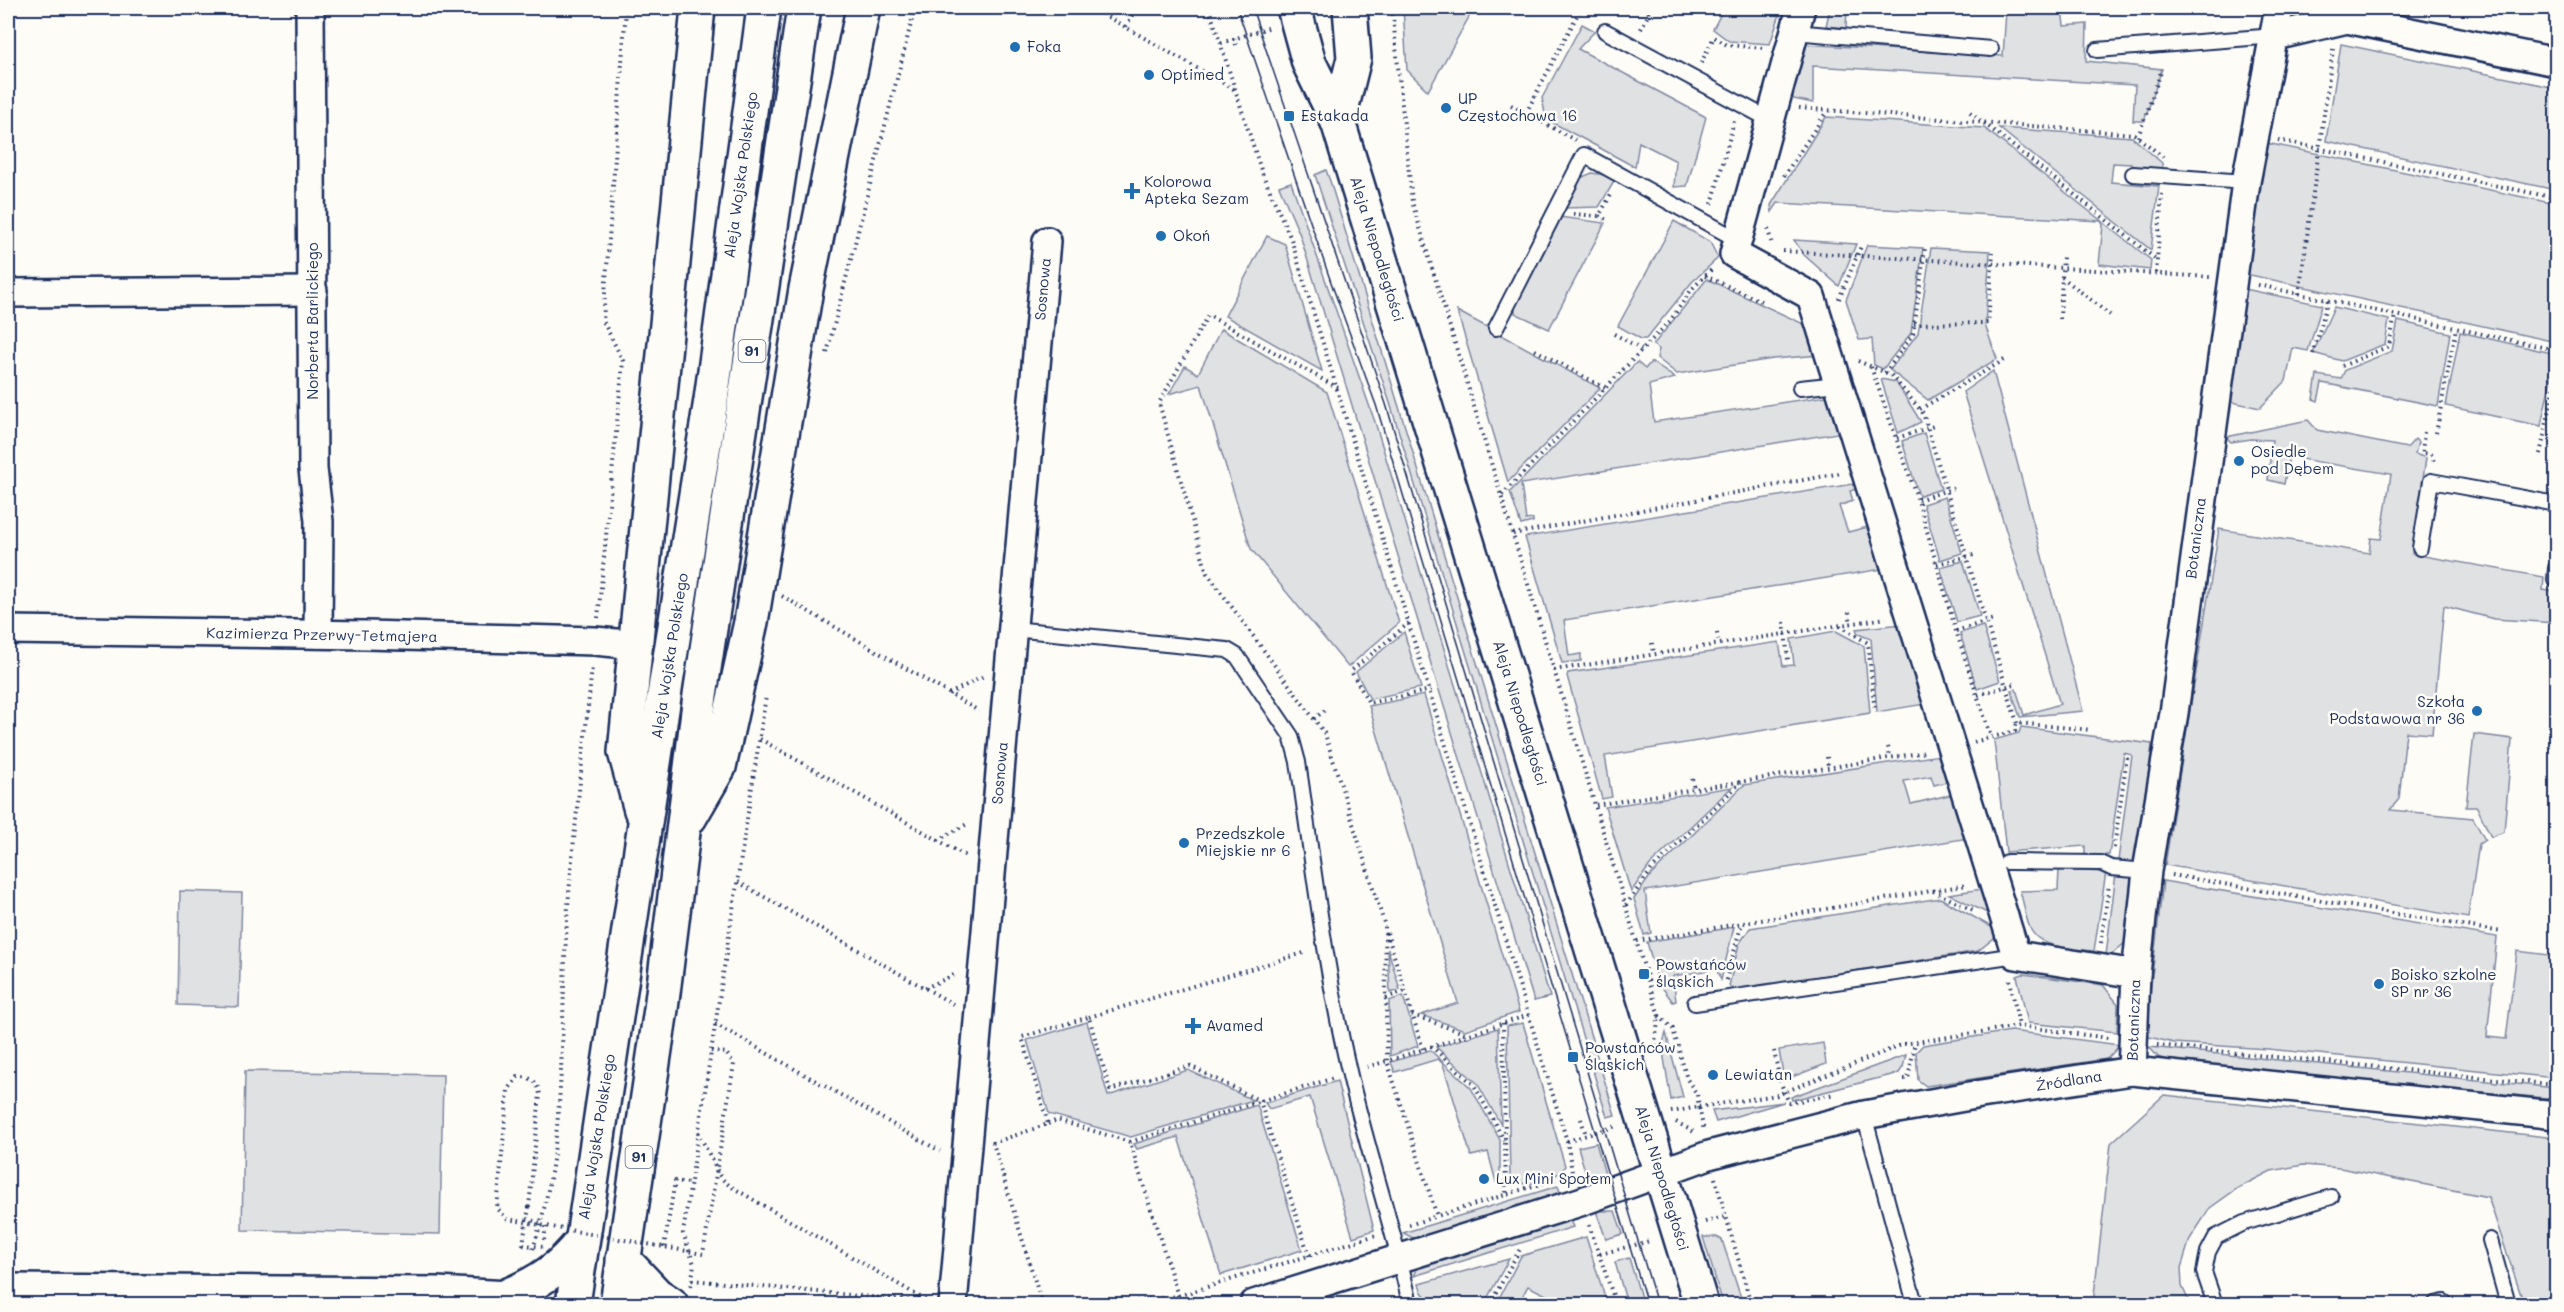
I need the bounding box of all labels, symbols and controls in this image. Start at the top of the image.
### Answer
place label: Foka [1027,36,1062,56]
marker: Foka [1008,40,1022,54]
place label: Optimed [1161,64,1224,84]
marker: Optimed [1142,68,1156,82]
place label: UP Częstochowa 16 [1458,88,1577,125]
street label: Aleja Wojska Polskiego [718,90,762,259]
marker: UP Częstochowa 16 [1439,101,1453,115]
place label: Estakada [1301,105,1369,125]
marker: Estakada [1282,109,1296,123]
place label: Kolorowa Apteka Sezam [1144,171,1249,208]
street label: Aleja Niepodległości [1346,173,1410,324]
marker: Kolorowa Apteka Sezam [1125,184,1139,198]
place label: Okoń [1173,225,1210,245]
marker: Okoń [1154,229,1168,243]
street label: Norberta Barlickiego [302,242,322,400]
street label: Sosnowa [1029,257,1055,321]
road number: 91 [738,340,766,362]
place label: Osiedle pod Dębem [2251,441,2334,478]
marker: Osiedle pod Dębem [2232,454,2246,468]
street label: Botaniczna [2180,496,2210,580]
street label: Aleja Wojska Polskiego [646,571,692,740]
street label: Kazimierza Przerwy-Tetmajera [206,622,438,646]
street label: Aleja Niepodległości [1489,637,1553,788]
place label: Szkoła Podstawowa nr 36 [2329,691,2465,728]
marker: Szkoła Podstawowa nr 36 [2470,704,2484,718]
street label: Sosnowa [986,741,1012,805]
place label: Przedszkole Miejskie nr 6 [1196,823,1291,860]
marker: Przedszkole Miejskie nr 6 [1177,836,1191,850]
place label: Powstańców śląskich [1656,954,1747,991]
place label: Boisko szkolne SP nr 36 [2391,964,2497,1001]
marker: Powstańców śląskich [1637,967,1651,981]
marker: Boisko szkolne SP nr 36 [2372,977,2386,991]
street label: Botaniczna [2122,979,2144,1061]
place label: Avamed [1206,1015,1263,1035]
marker: Avamed [1184,1017,1202,1035]
place label: Powstańców Śląskich [1585,1037,1676,1074]
marker: Powstańców Śląskich [1566,1050,1580,1064]
street label: Aleja Wojska Polskiego [573,1052,619,1221]
place label: Lewiatan [1725,1064,1792,1084]
street label: Źródlana [2034,1065,2103,1095]
marker: Lewiatan [1706,1068,1720,1082]
street label: Aleja Niepodległości [1631,1102,1695,1253]
road number: 91 [626,1146,652,1168]
place label: Lux Mini Społem [1496,1168,1611,1188]
marker: Lux Mini Społem [1477,1172,1491,1186]

